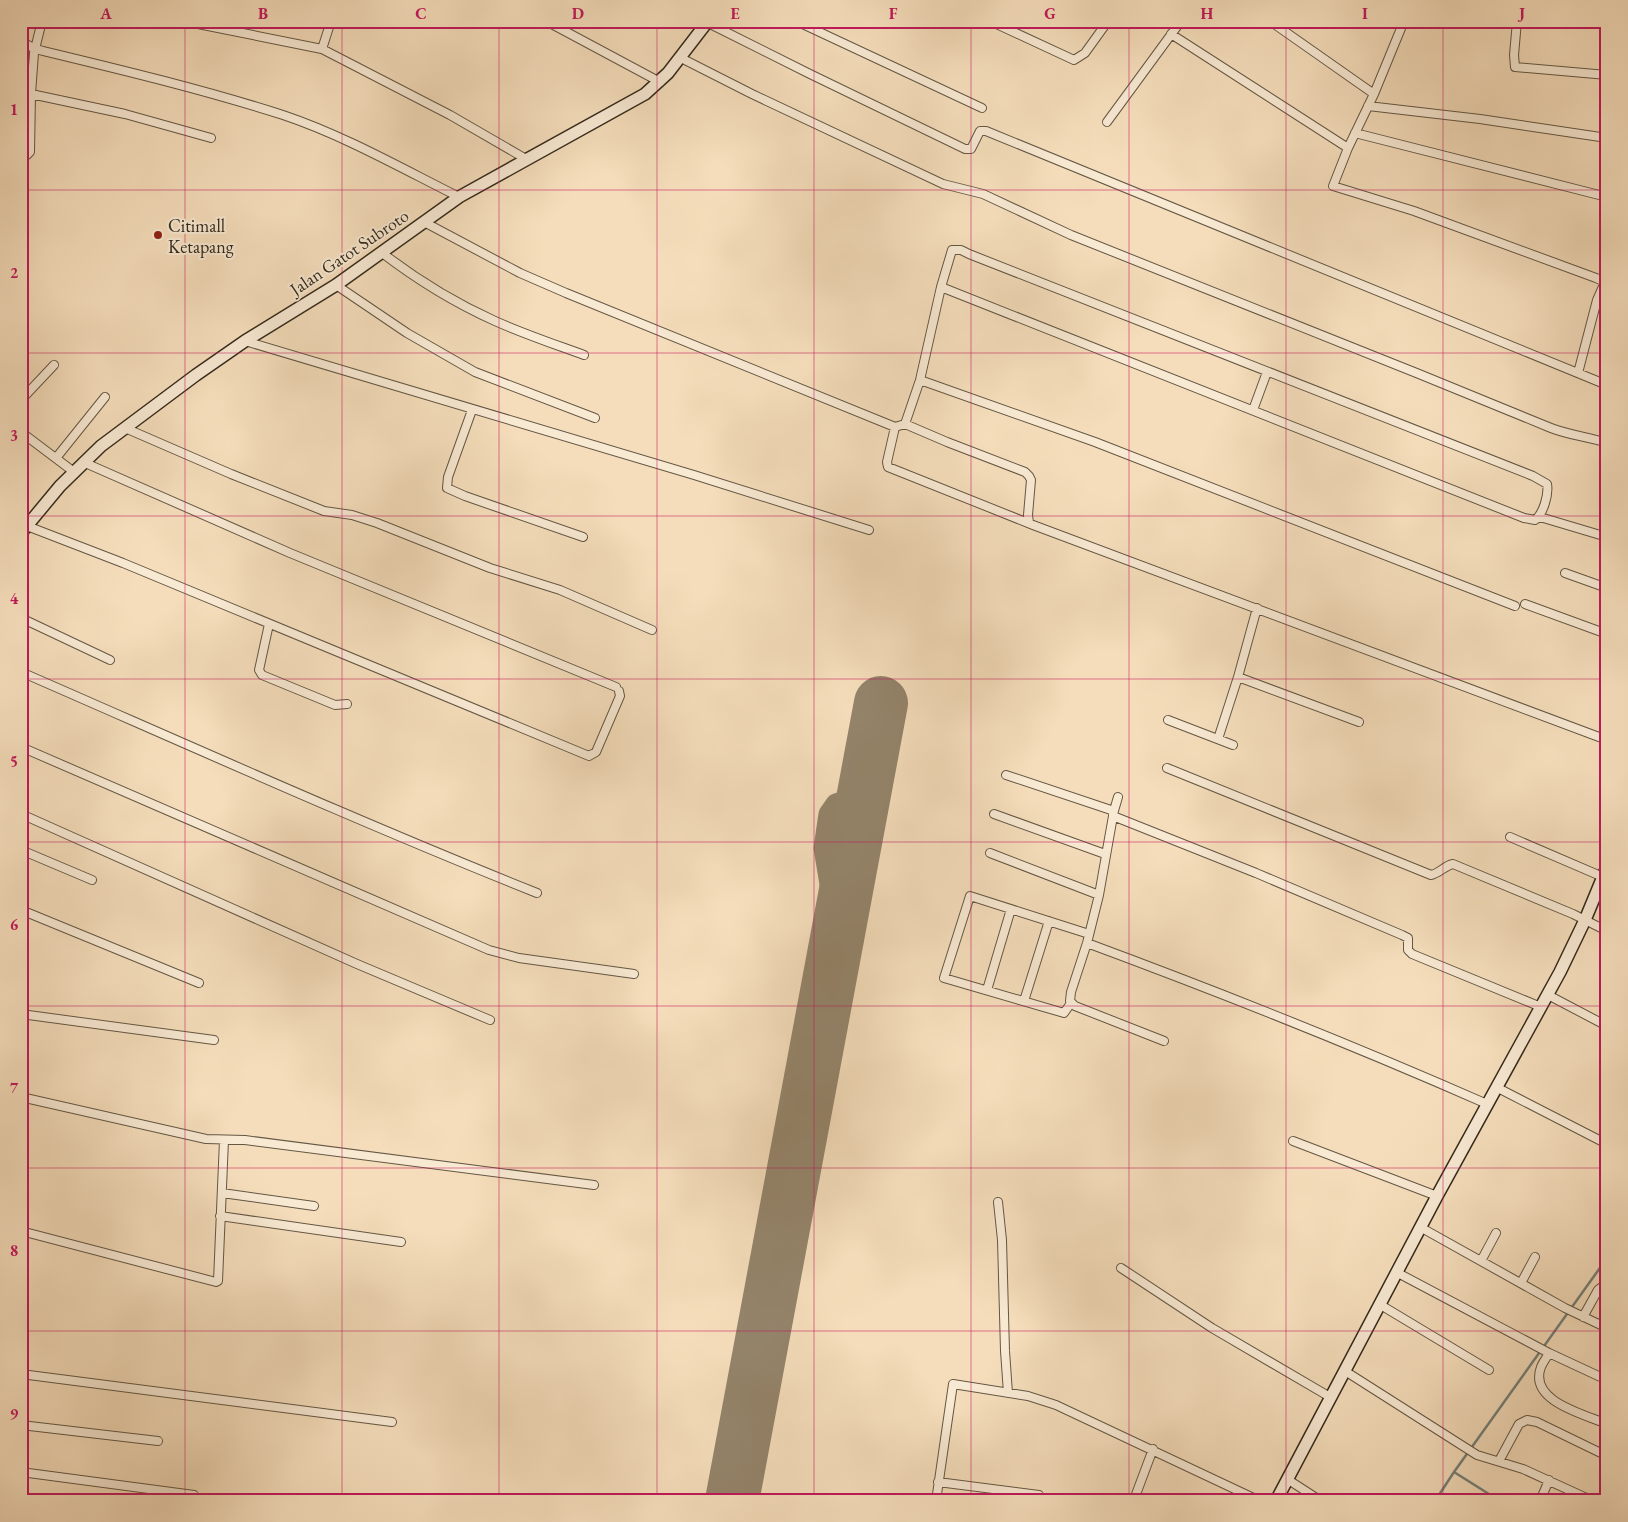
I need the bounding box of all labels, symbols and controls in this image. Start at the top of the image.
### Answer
text: A [99,3,112,24]
text: B [258,3,268,24]
text: C [415,3,427,24]
text: D [572,3,584,24]
text: E [730,3,740,24]
text: F [889,3,898,24]
text: G [1044,3,1056,24]
text: H [1201,3,1214,24]
text: I [1362,3,1368,24]
text: J [1517,3,1525,24]
text: 1 [10,99,18,120]
street label: Jalan Gatot Subroto [283,204,413,301]
place label: Citimall Ketapang [168,214,234,258]
marker: Citimall Ketapang [152,229,164,241]
text: 2 [10,262,19,283]
text: 3 [10,425,18,446]
text: 4 [10,588,19,609]
text: 5 [10,751,18,772]
text: 6 [10,914,19,935]
text: 7 [10,1077,19,1098]
text: 8 [10,1240,18,1261]
text: 9 [10,1403,19,1424]

